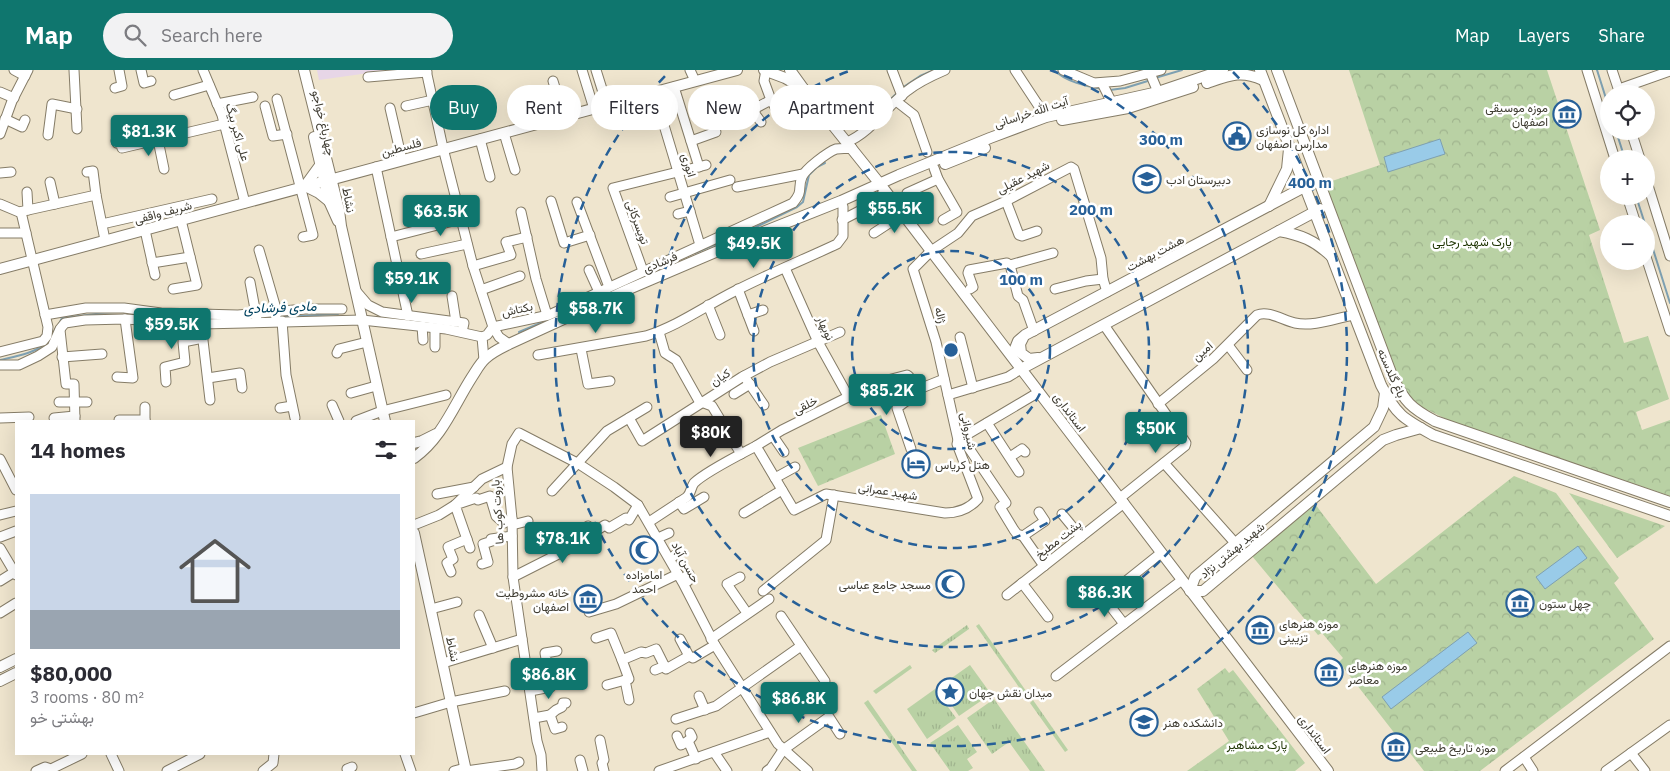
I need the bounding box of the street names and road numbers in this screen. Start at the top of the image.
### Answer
street label: چهارباغ خواجو [307,89,339,158]
street label: آیت الله خراسانی [992,93,1071,132]
street label: علی اکبر بیگ [222,101,253,163]
street label: فلسطین [379,134,423,161]
street label: انوری [677,151,700,179]
street label: شهید عقیلی [994,157,1052,198]
street label: نشاط [339,186,359,214]
street label: شریف واقفی [132,197,194,228]
street label: تویسرکانی [622,198,653,247]
street label: هشت بهشت [1124,232,1187,275]
street label: فرشادی [641,248,680,277]
street label: بکتاش [500,298,534,321]
street label: ژاله [931,305,951,326]
street label: نوبهار [812,312,838,343]
street label: امین [1189,338,1216,365]
street label: باغ گلدسته [1373,346,1409,401]
street label: کیان [707,365,733,389]
street label: استانداری [1050,389,1090,435]
street label: خلقی [790,393,820,418]
street label: شیروانی [957,411,980,451]
street label: باروت کوب ها [487,479,508,545]
street label: شهید عمرانی [857,479,919,504]
street label: پشت مطبخ [1032,516,1086,563]
street label: شهید بهشتی نژاد [1197,519,1268,582]
street label: حسن آباد [668,539,703,586]
street label: نشاط [443,635,463,663]
street label: استانداری [1295,711,1335,757]

